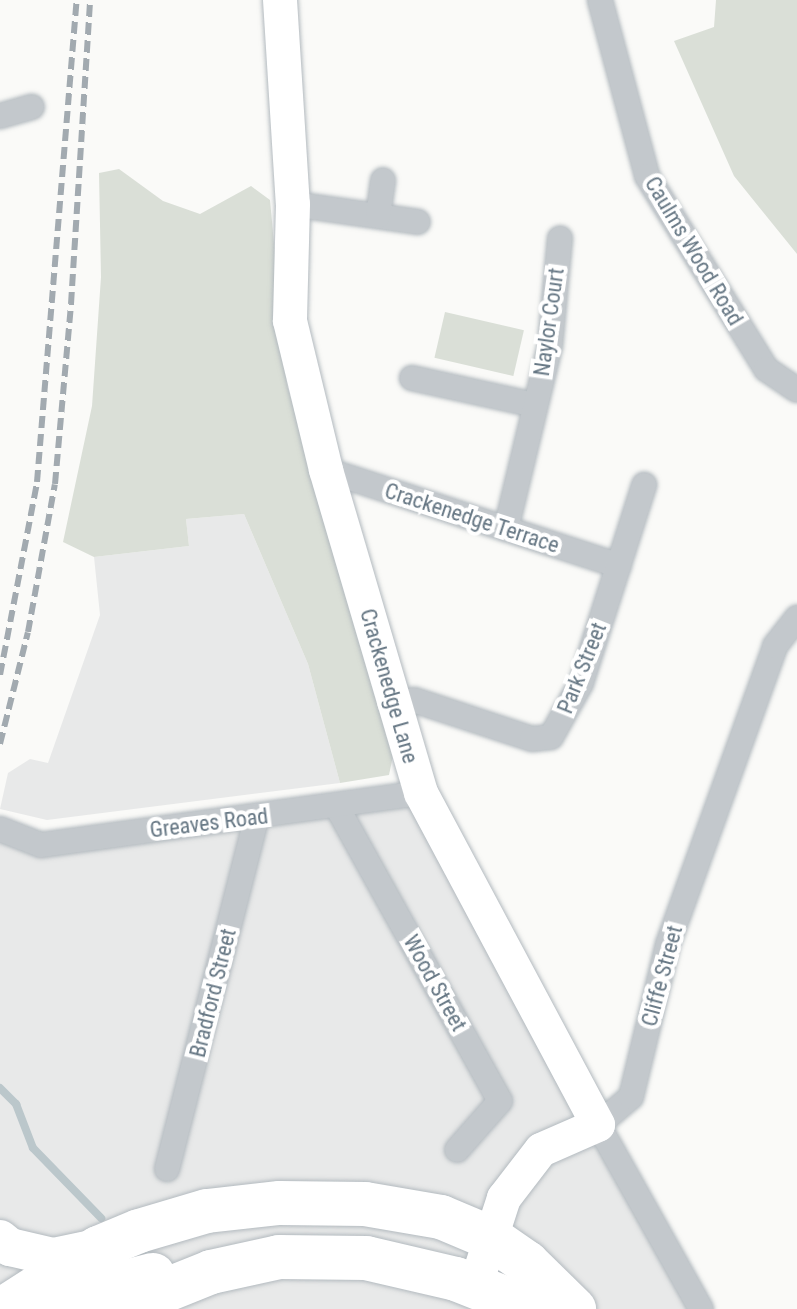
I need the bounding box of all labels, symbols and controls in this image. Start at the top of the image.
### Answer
street label: Caulms Wood Road [639,172,749,330]
street label: Naylor Court [528,266,570,378]
street label: Crackenedge Terrace [381,477,563,559]
street label: Crackenedge Lane [354,606,424,766]
street label: Park Street [552,619,612,717]
street label: Greaves Road [148,803,270,843]
street label: Cliffe Street [636,923,688,1029]
street label: Bradford Street [184,926,242,1060]
street label: Wood Street [398,930,472,1036]

